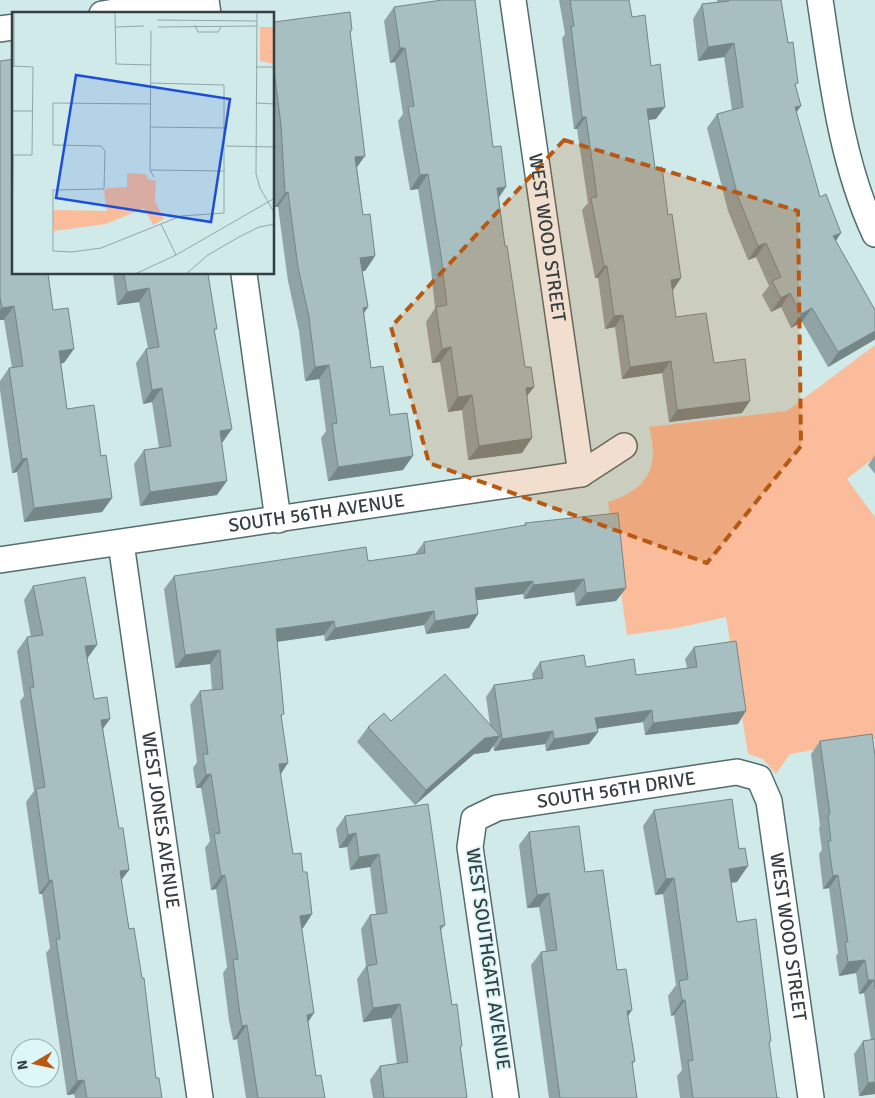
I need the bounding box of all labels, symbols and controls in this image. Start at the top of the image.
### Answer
inset map [12,12,275,275]
street label: WEST WOOD STREET [523,152,571,324]
street label: SOUTH 56TH AVENUE [227,488,406,538]
street label: WEST JONES AVENUE [136,730,185,910]
street label: SOUTH 56TH DRIVE [535,766,697,814]
street label: WEST SOUTHGATE AVENUE [461,846,515,1072]
street label: WEST WOOD STREET [764,851,812,1023]
north arrow [10,1038,60,1088]
text: N [13,1059,32,1071]

